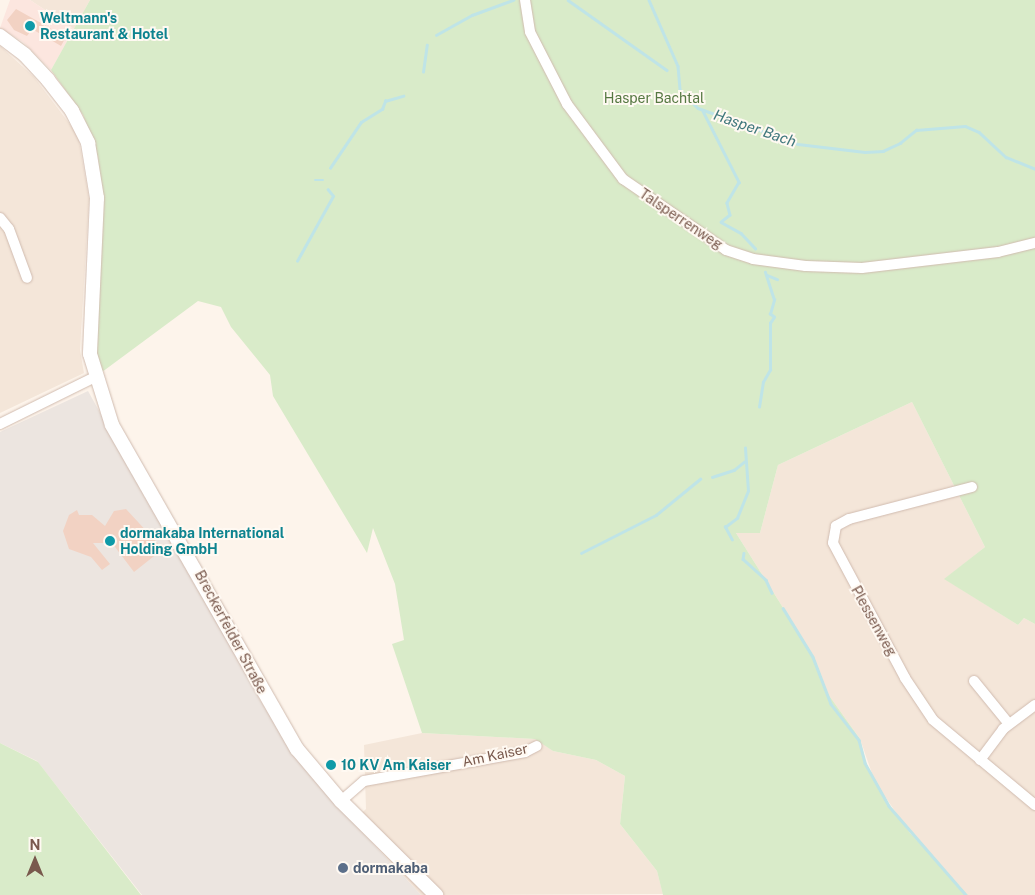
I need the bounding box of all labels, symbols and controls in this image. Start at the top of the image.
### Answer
place label: Weltmann's Restaurant & Hotel [40,10,168,42]
marker: Weltmann's Restaurant & Hotel [24,20,36,32]
park label: Hasper Bachtal [604,90,704,106]
water label: Hasper Bach [711,105,799,151]
street label: Talsperrenweg [636,185,726,253]
place label: dormakaba International Holding GmbH [120,525,284,558]
marker: dormakaba International Holding GmbH [104,535,116,547]
street label: Breckerfelder Straße [191,567,271,697]
street label: Plessenweg [848,583,900,659]
street label: Am Kaiser [461,740,529,770]
place label: 10 KV Am Kaiser [341,757,451,773]
marker: 10 KV Am Kaiser [325,759,337,771]
north arrow [10,835,60,885]
text: N [30,837,40,853]
place label: dormakaba [353,860,428,876]
marker: dormakaba [337,862,349,874]

